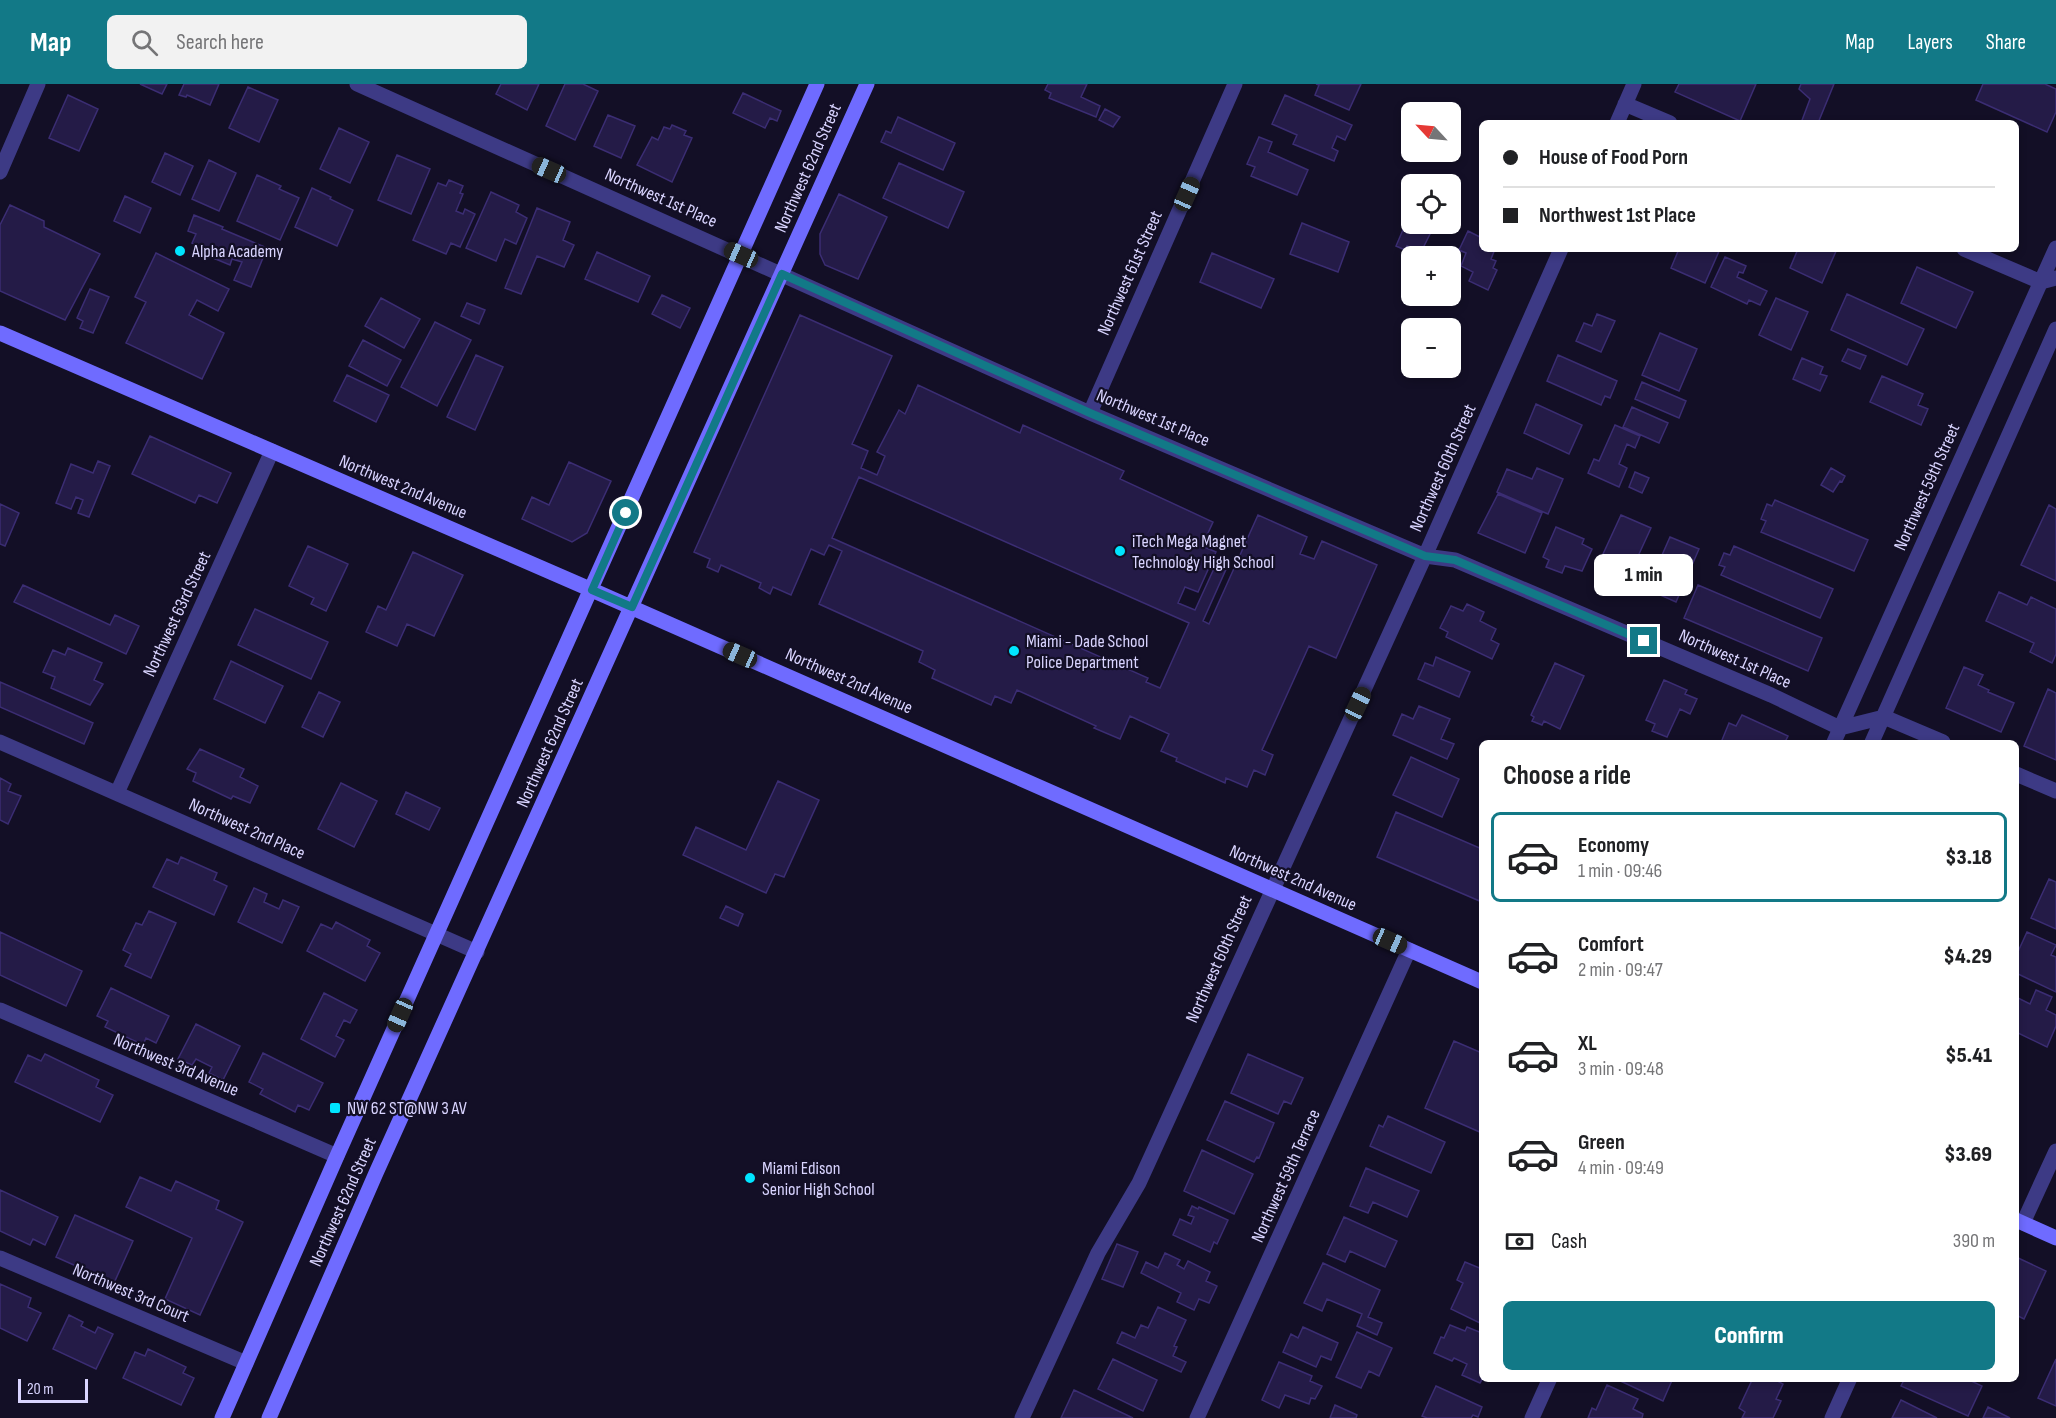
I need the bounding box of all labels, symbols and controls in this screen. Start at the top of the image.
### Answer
search box [107,15,527,69]
text: Map [30,26,71,59]
icon: search [128,26,161,59]
text: Search here [176,29,264,56]
text: Map [1845,30,1874,55]
text: Layers [1907,30,1953,55]
text: Share [1986,30,2026,55]
street label: Northwest 62nd Street [770,100,846,236]
north arrow [1401,102,1461,162]
map controls [1401,102,1461,378]
text: House of Food Porn [1539,144,1688,171]
car [529,154,569,186]
street label: Northwest 1st Place [602,164,720,232]
car [1171,174,1203,214]
button: locate [1401,174,1461,234]
text: Northwest 1st Place [1539,202,1696,229]
street label: Northwest 61st Street [1093,207,1167,339]
car [721,239,761,271]
place label: Alpha Academy [191,241,283,262]
marker: Alpha Academy [173,244,187,258]
button: + [1401,246,1461,306]
button: − [1401,318,1461,378]
street label: Northwest 1st Place [1093,385,1213,451]
street label: Northwest 60th Street [1405,401,1481,535]
street label: Northwest 59th Street [1890,420,1965,554]
street label: Northwest 2nd Avenue [336,451,470,523]
route start [612,499,639,526]
place label: iTech Mega Magnet Technology High School [1132,531,1274,573]
marker: iTech Mega Magnet Technology High School [1113,544,1127,558]
street label: Northwest 63rd Street [139,547,215,680]
callout: 1 min [1594,554,1694,596]
text: 1 min [1624,563,1663,587]
street label: Northwest 1st Place [1676,625,1794,693]
route end [1630,627,1657,654]
place label: Miami - Dade School Police Department [1026,631,1148,673]
car [720,639,760,671]
street label: Northwest 2nd Avenue [782,644,916,718]
marker: Miami - Dade School Police Department [1007,644,1021,658]
street label: Northwest 62nd Street [512,675,588,811]
car [1342,684,1374,724]
text: Choose a ride [1503,760,1631,792]
street label: Northwest 2nd Place [186,794,308,864]
icon: car [1506,830,1560,884]
text: Economy [1578,832,1649,859]
street label: Northwest 2nd Avenue [1226,841,1360,915]
text: $3.18 [1945,844,1992,871]
text: 1 min · 09:46 [1578,859,1662,883]
street label: Northwest 60th Street [1181,892,1257,1026]
car [1370,925,1410,957]
icon: car [1506,929,1560,983]
text: Comfort [1578,931,1644,958]
text: $4.29 [1944,943,1992,970]
text: 2 min · 09:47 [1578,958,1663,982]
car [384,995,416,1035]
icon: car [1506,1028,1560,1082]
street label: Northwest 3rd Avenue [110,1029,242,1101]
text: XL [1578,1030,1597,1057]
text: $5.41 [1945,1042,1992,1069]
text: 3 min · 09:48 [1578,1057,1664,1081]
place label: NW 62 ST@NW 3 AV [347,1098,467,1119]
marker: NW 62 ST@NW 3 AV [328,1101,342,1115]
street label: Northwest 59th Terrace [1247,1106,1325,1246]
icon: car [1506,1127,1560,1181]
text: Green [1578,1129,1625,1156]
street label: Northwest 62nd Street [305,1134,381,1270]
text: $3.69 [1944,1141,1992,1168]
text: 4 min · 09:49 [1578,1156,1664,1180]
place label: Miami Edison Senior High School [762,1158,875,1200]
marker: Miami Edison Senior High School [743,1171,757,1185]
icon: cash [1503,1225,1536,1258]
text: Cash [1551,1228,1587,1255]
text: 390 m [1953,1229,1995,1253]
street label: Northwest 3rd Court [70,1259,193,1327]
button: Confirm [1503,1301,1995,1370]
scale bar [18,1376,88,1404]
text: 20 m [27,1380,54,1399]

